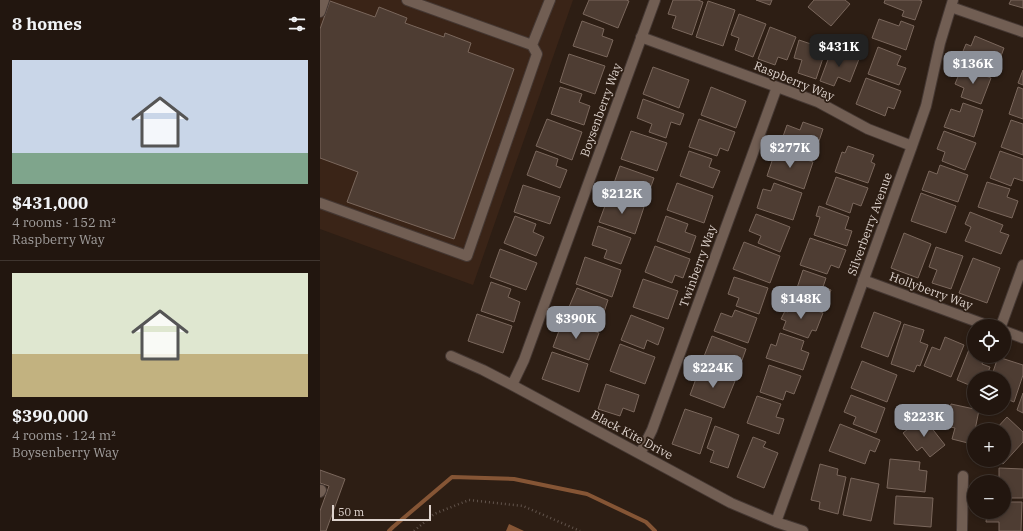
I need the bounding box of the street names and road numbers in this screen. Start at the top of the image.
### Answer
street label: Raspberry Way [752,58,837,104]
street label: Boysenberry Way [577,60,625,159]
street label: Silverberry Avenue [844,170,895,277]
street label: Twinberry Way [676,222,720,309]
street label: Hollyberry Way [888,269,975,313]
street label: Black Kite Drive [589,407,676,462]

